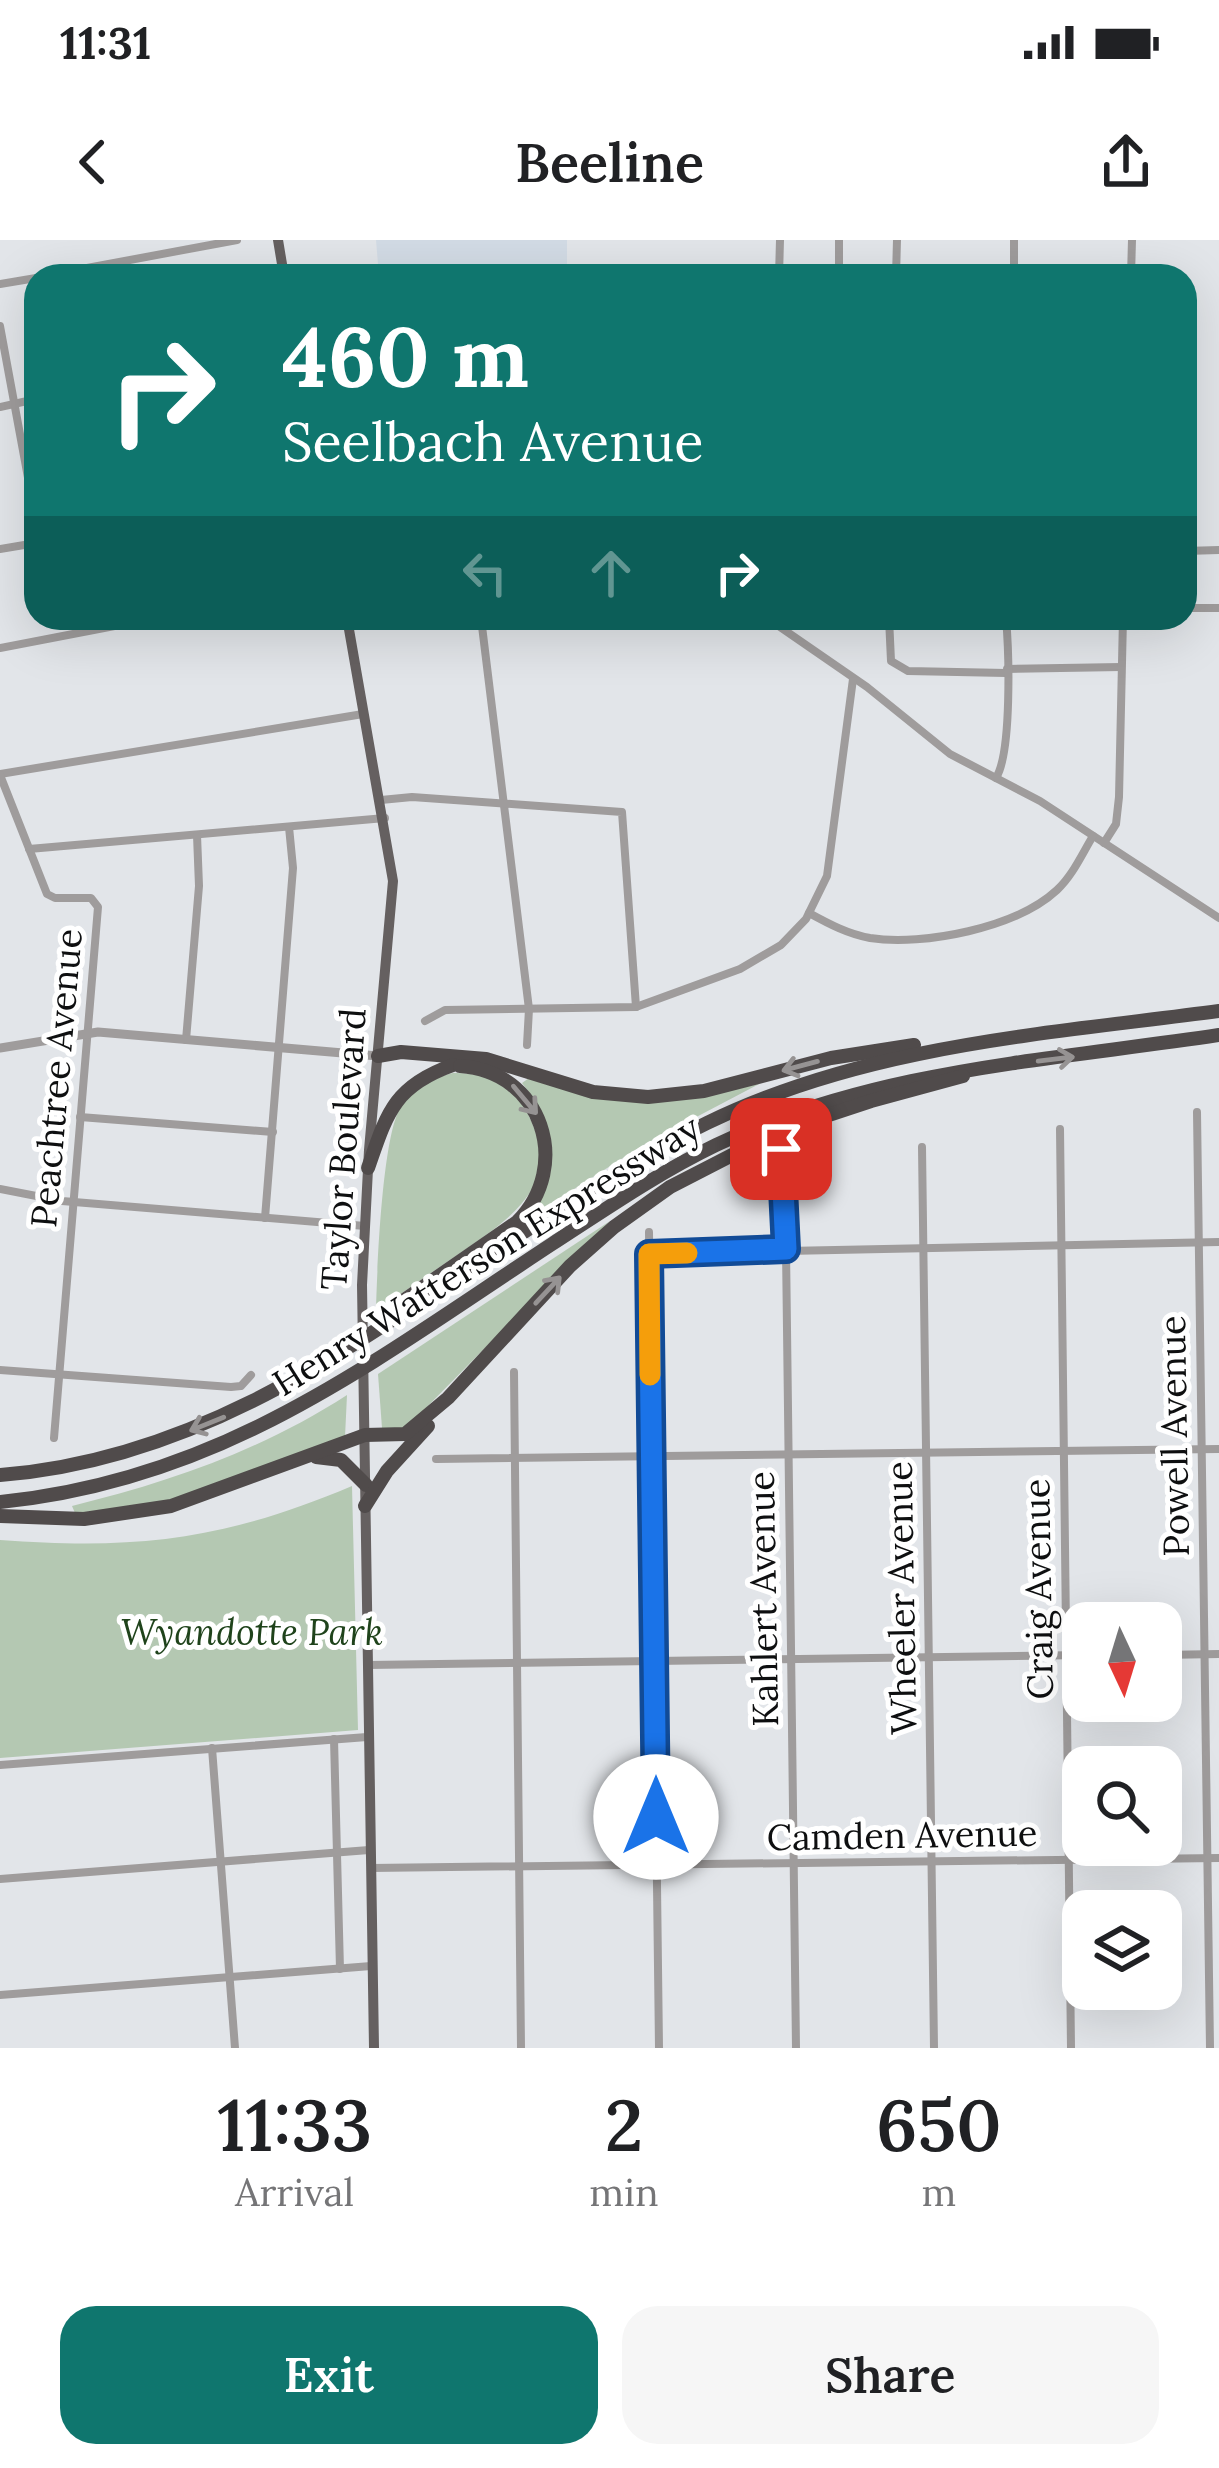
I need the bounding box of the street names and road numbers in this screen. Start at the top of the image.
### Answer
street label: Peachtree Avenue [20,927,92,1229]
street label: Taylor Boulevard [310,1007,376,1291]
street label: Henry Watterson Expressway [264,1104,708,1406]
street label: Powell Avenue [1149,1315,1199,1557]
street label: Wheeler Avenue [876,1461,926,1735]
street label: Kahlert Avenue [738,1471,788,1727]
street label: Craig Avenue [1013,1478,1063,1700]
street label: Camden Avenue [766,1810,1038,1860]

